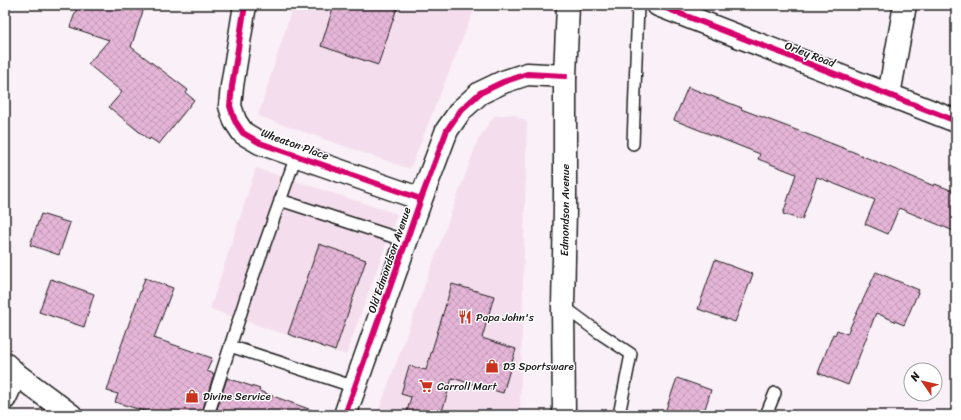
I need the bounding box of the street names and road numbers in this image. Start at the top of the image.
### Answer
street label: Orley Road [782,36,839,73]
street label: Wheaton Place [258,123,332,166]
street label: Edmondson Avenue [555,163,575,256]
street label: Old Edmondson Avenue [362,204,417,316]

